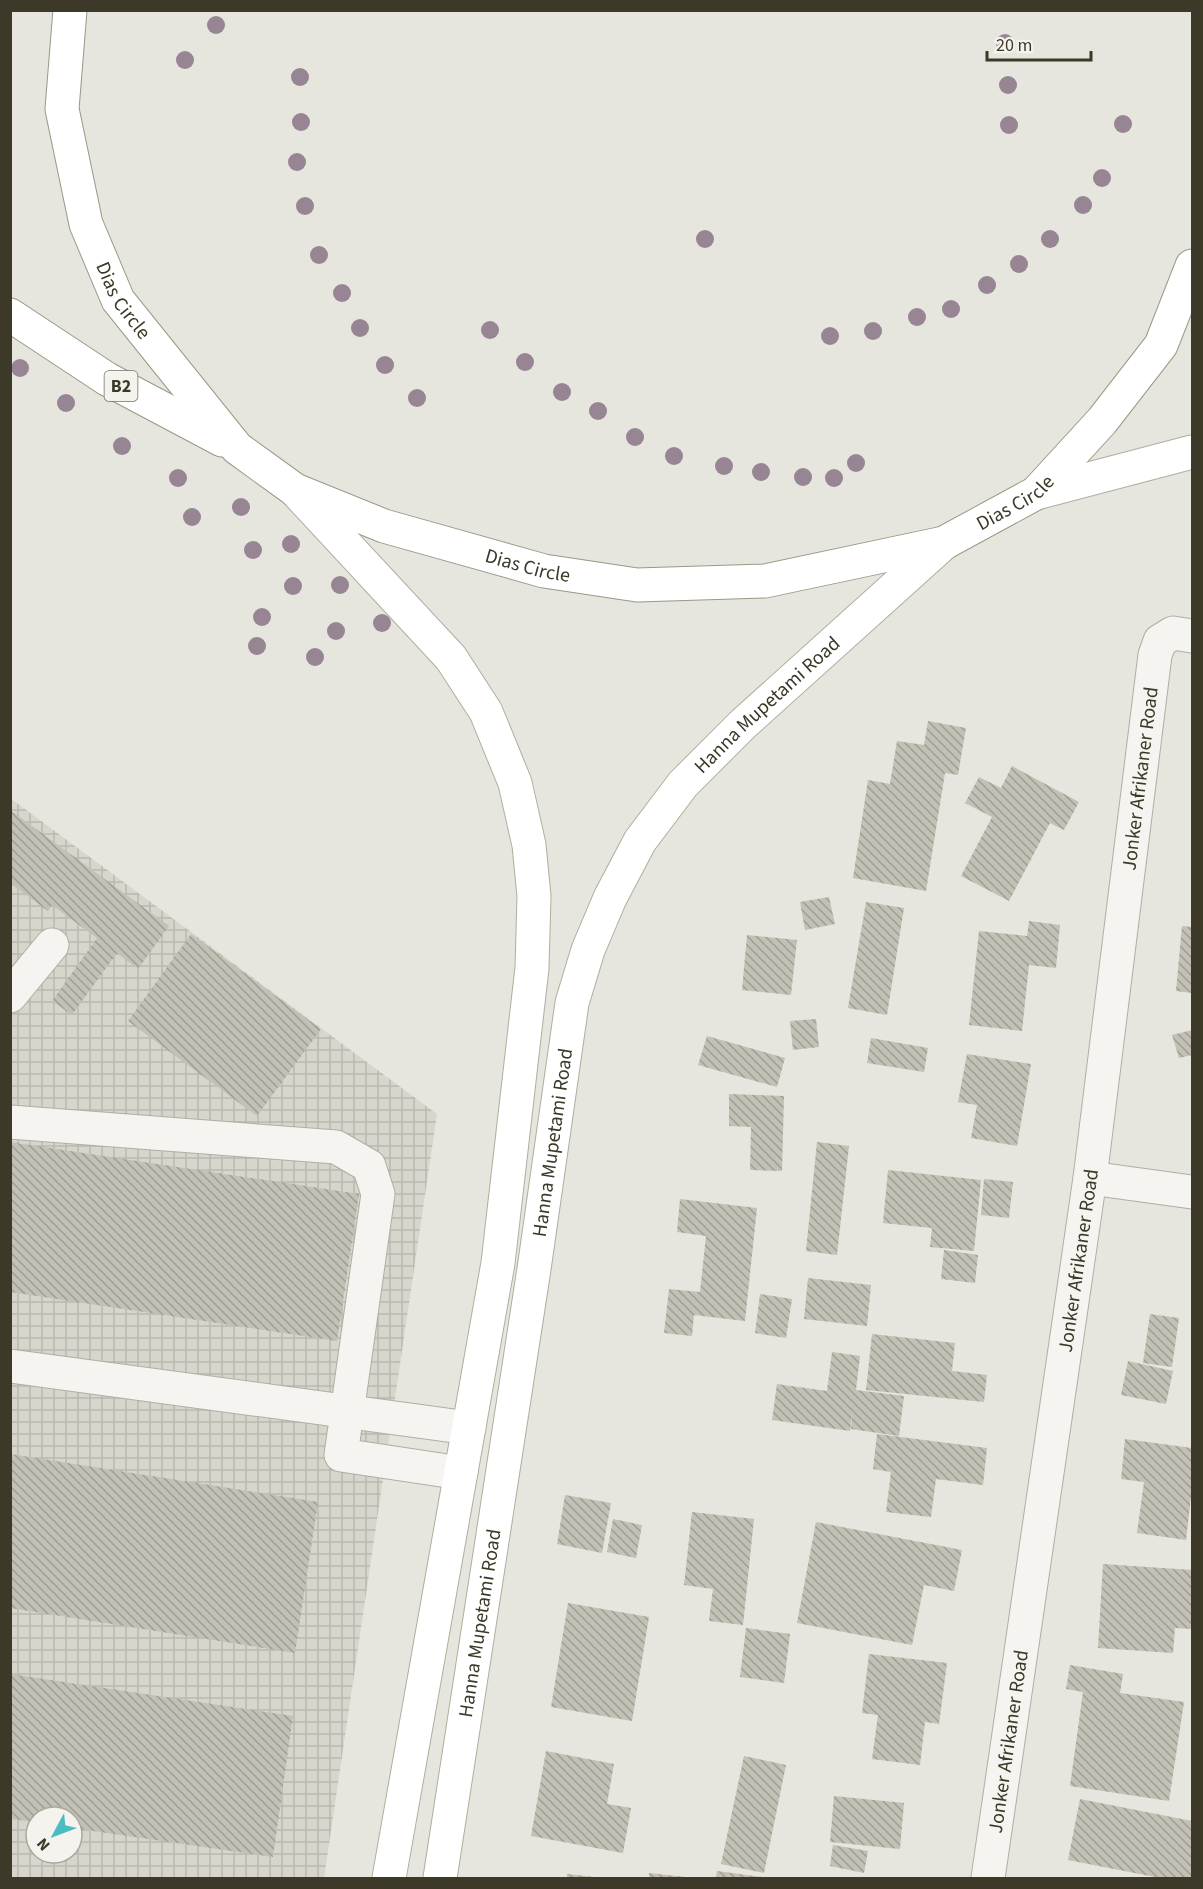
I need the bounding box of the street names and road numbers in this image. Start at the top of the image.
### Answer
street label: Dias Circle [88,257,157,345]
road number: B2 [104,371,138,401]
street label: Dias Circle [972,469,1061,538]
street label: Dias Circle [482,542,572,590]
street label: Hanna Mupetami Road [688,630,847,780]
street label: Jonker Afrikaner Road [1115,685,1166,872]
street label: Hanna Mupetami Road [526,1046,580,1239]
street label: Jonker Afrikaner Road [1052,1167,1106,1354]
street label: Hanna Mupetami Road [452,1527,509,1719]
street label: Jonker Afrikaner Road [982,1648,1036,1835]

